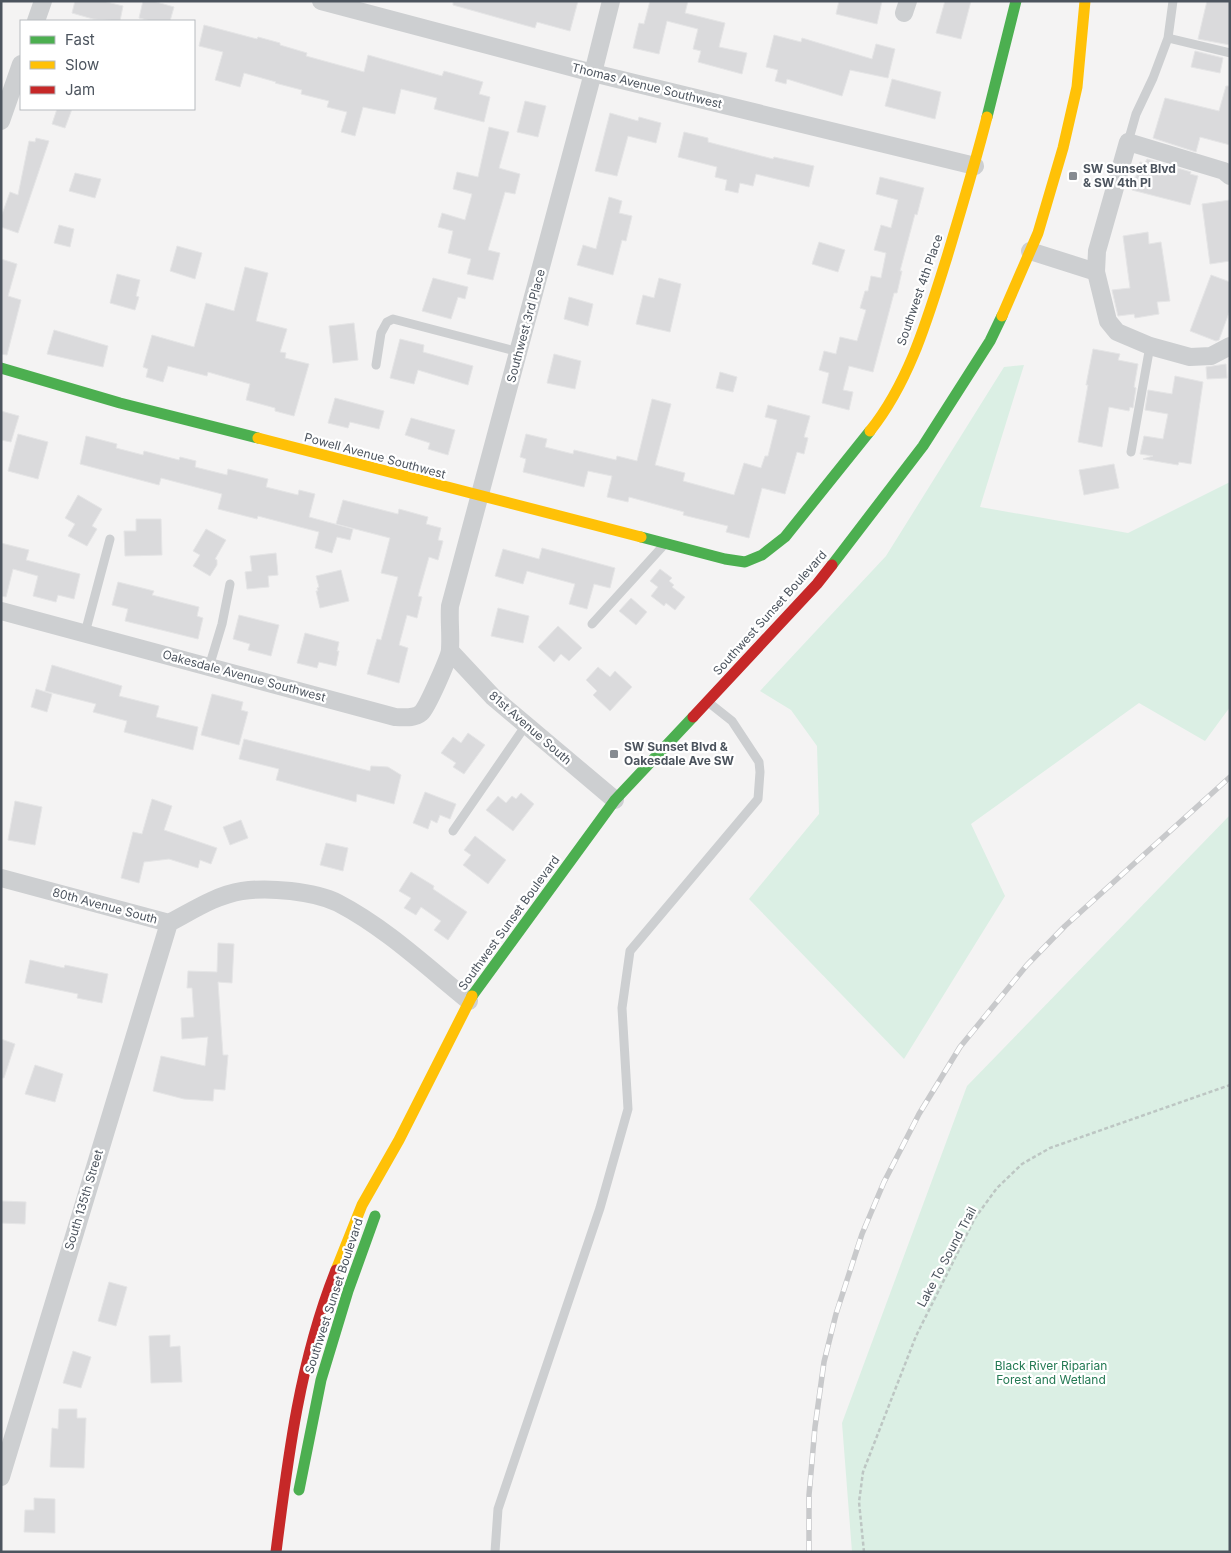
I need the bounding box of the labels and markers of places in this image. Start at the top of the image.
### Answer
place label: SW Sunset Blvd & SW 4th Pl [1083,161,1176,190]
marker: SW Sunset Blvd & SW 4th Pl [1067,170,1079,182]
place label: SW Sunset Blvd & Oakesdale Ave SW [624,739,735,768]
marker: SW Sunset Blvd & Oakesdale Ave SW [608,748,620,760]

